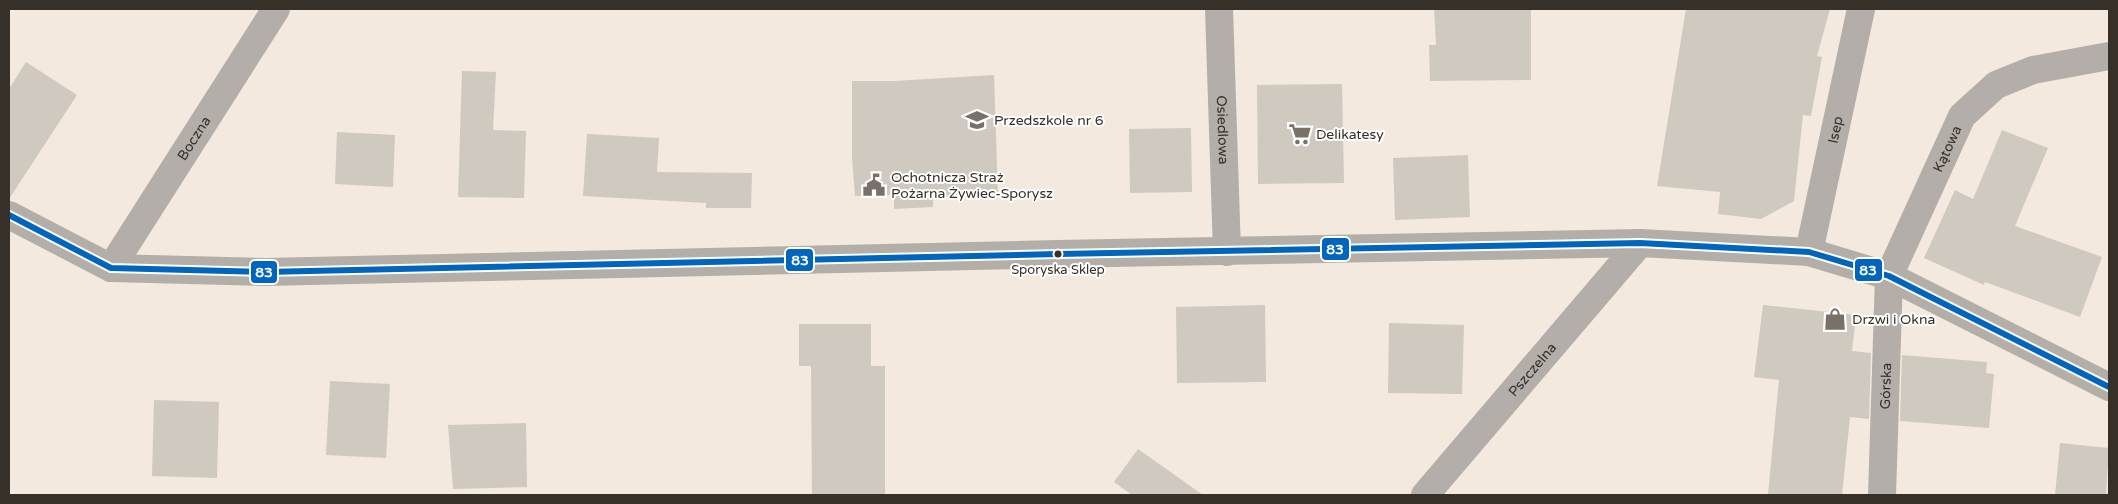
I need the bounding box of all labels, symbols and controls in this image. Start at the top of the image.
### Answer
street label: Osiedlowa [1213,95,1232,165]
school or university icon: Przedszkole nr 6 [964,107,990,133]
place label: Przedszkole nr 6 [994,112,1104,129]
street label: Boczna [174,113,215,164]
street label: Isep [1824,115,1847,145]
supermarket icon: Delikatesy [1287,121,1313,147]
street label: Kątowa [1930,123,1966,175]
place label: Delikatesy [1316,126,1384,143]
place label: Ochotnicza Straż Pożarna Żywiec-Sporysz [891,169,1053,202]
public building icon: Ochotnicza Straż Pożarna Żywiec-Sporysz [861,172,887,198]
line badge: 83 [1321,237,1350,261]
text: 83 [1326,241,1344,258]
line badge: 83 [785,248,814,272]
marker: Sporyska Sklep [1053,249,1063,259]
text: 83 [791,252,809,269]
line badge: 83 [1854,258,1883,282]
line badge: 83 [250,260,278,284]
place label: Sporyska Sklep [1011,262,1105,278]
text: 83 [1859,262,1877,279]
text: 83 [255,264,273,281]
shop icon: Drzwi i Okna [1822,306,1848,332]
place label: Drzwi i Okna [1852,311,1935,328]
street label: Pszczelna [1505,339,1560,400]
street label: Górska [1877,363,1895,410]

